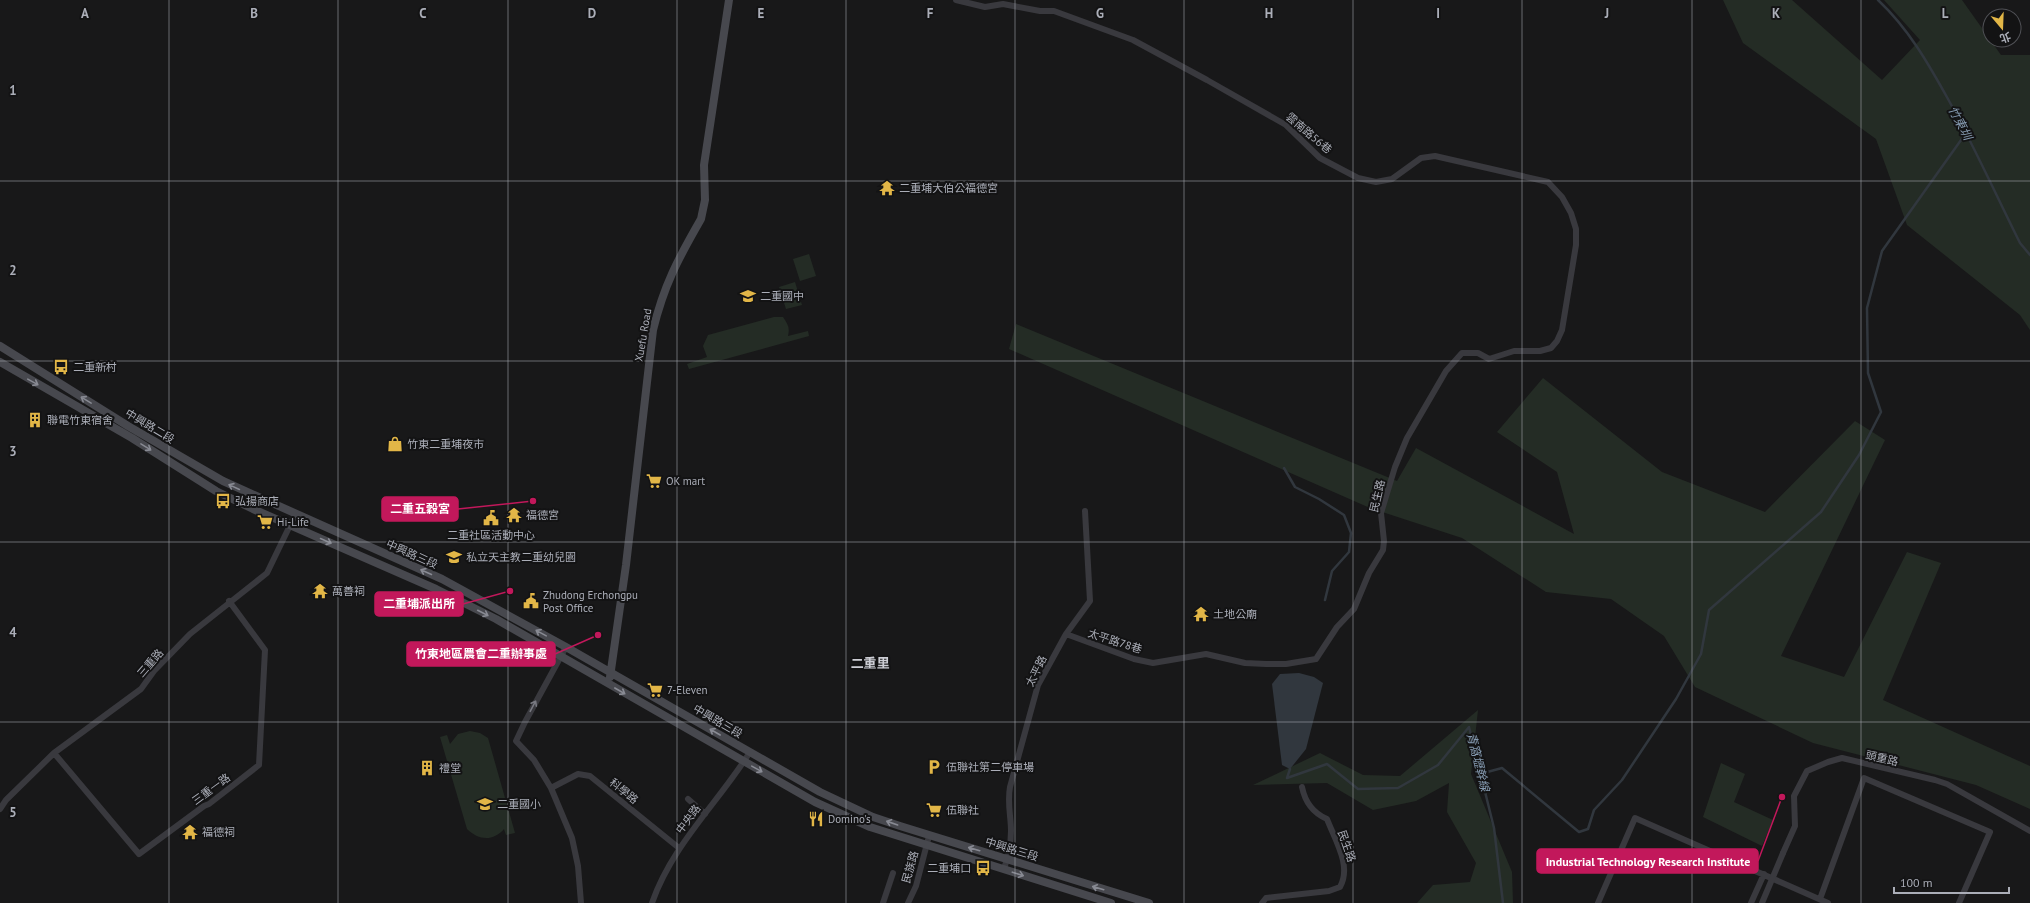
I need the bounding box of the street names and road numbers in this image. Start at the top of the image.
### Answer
street label: 雲南路56巷 [1283,110,1335,156]
street label: Xuefu Road [631,307,655,363]
street label: 中興路二段 [123,406,177,446]
street label: 民生路 [1366,478,1388,514]
street label: 中興路三段 [384,536,440,572]
street label: 太平路78巷 [1086,626,1144,656]
street label: 三重路 [134,646,166,680]
street label: 太平路 [1022,653,1050,689]
street label: 中興路三段 [691,701,745,741]
street label: 頭重路 [1864,747,1900,769]
street label: 三重一路 [189,770,233,808]
street label: 科學路 [607,775,641,807]
street label: 中央路 [672,802,704,836]
street label: 民生路 [1335,828,1359,864]
street label: 中興路三段 [984,834,1040,864]
street label: 民族路 [899,849,921,885]

